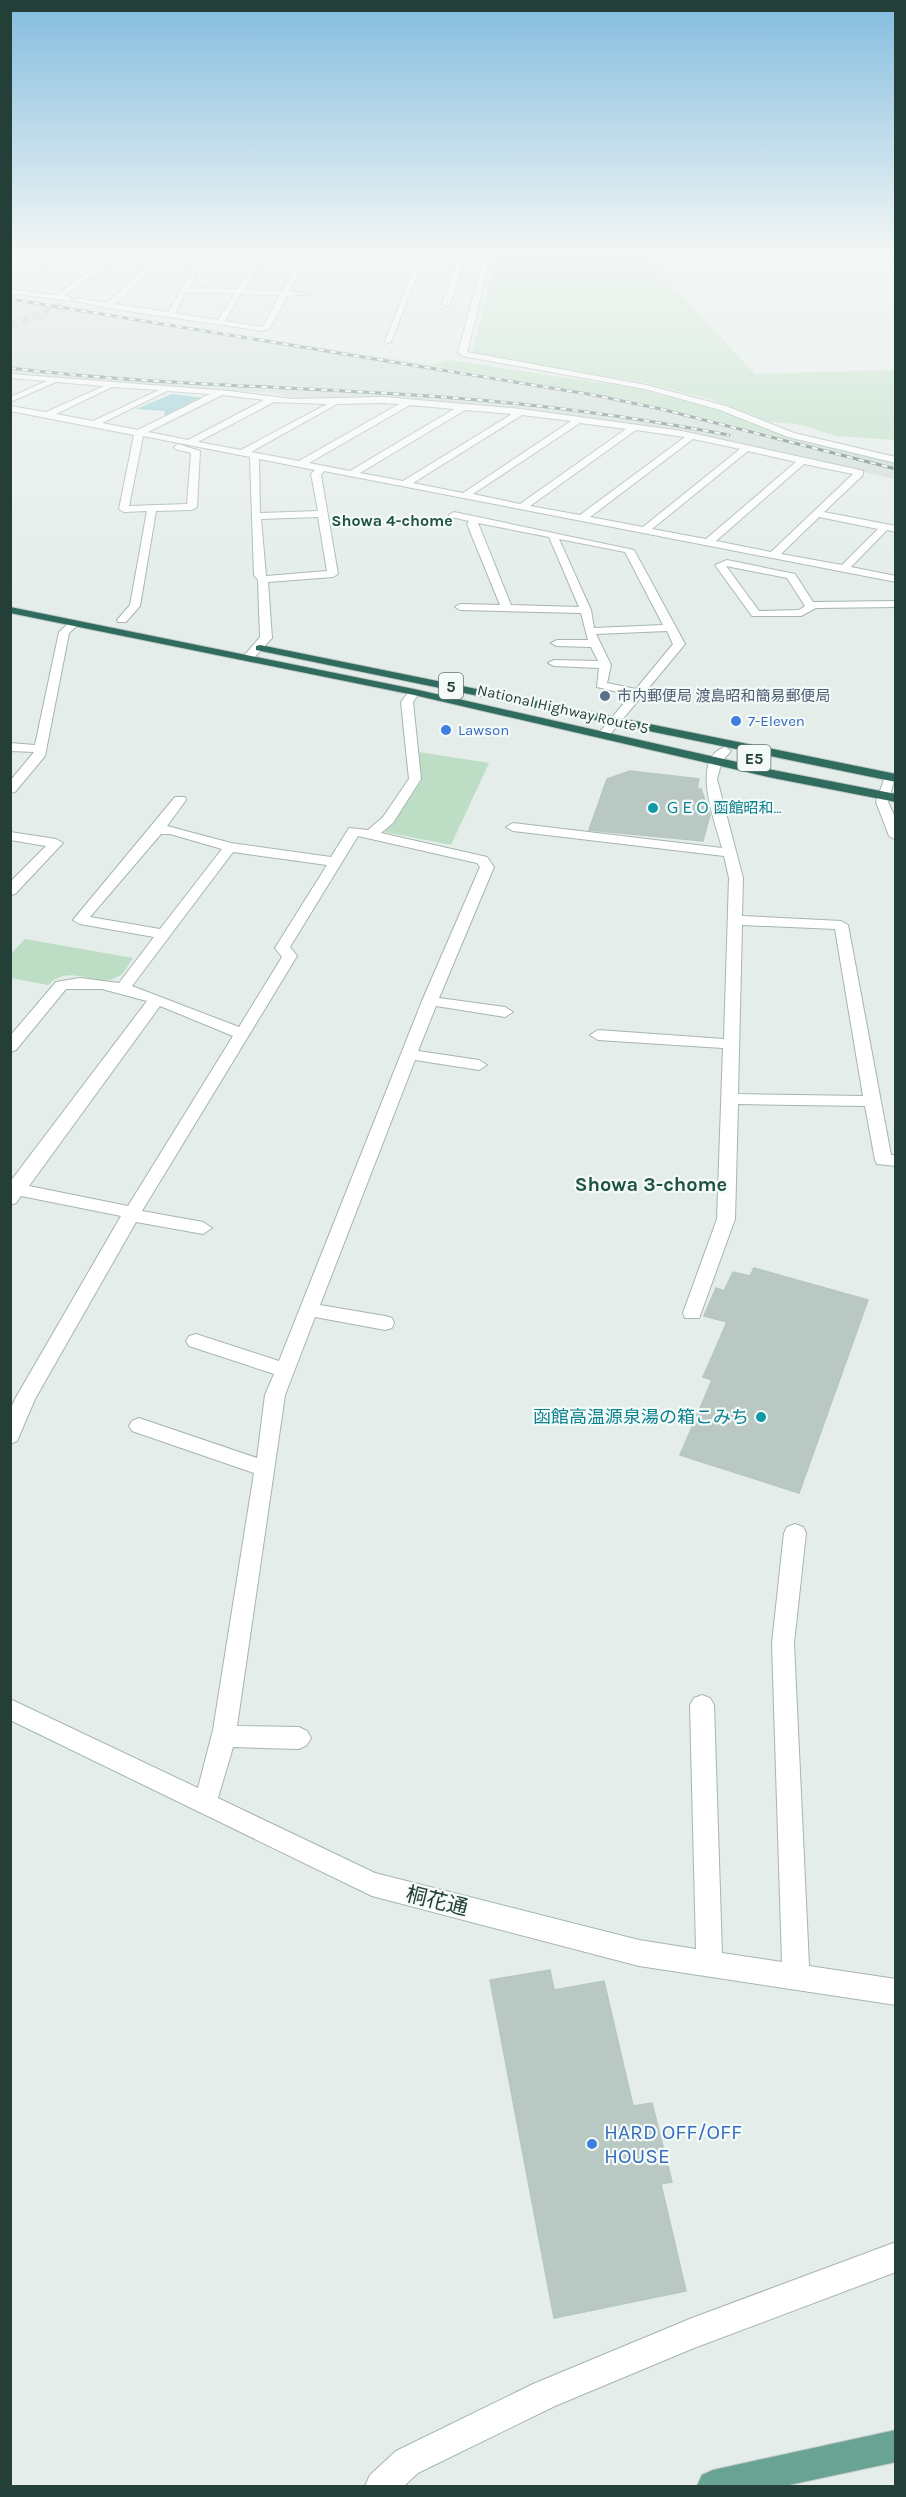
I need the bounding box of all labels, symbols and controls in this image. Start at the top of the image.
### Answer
district label: Showa 4-chome [331,511,453,530]
road number: 5 [439,673,463,699]
street label: National Highway Route 5 [476,680,650,738]
place label: 市内郵便局 渡島昭和簡易郵便局 [617,687,831,705]
marker: 市内郵便局 渡島昭和簡易郵便局 [598,689,612,703]
place label: 7-Eleven [748,712,805,730]
marker: 7-Eleven [729,714,743,728]
place label: Lawson [458,721,509,739]
marker: Lawson [439,723,453,737]
road number: E5 [738,745,771,771]
place label: ＧＥＯ 函館昭和… [665,799,782,817]
marker: ＧＥＯ 函館昭和… [646,801,660,815]
district label: Showa 3-chome [575,1173,727,1196]
place label: 函館高温源泉湯の箱こみち [533,1406,749,1428]
marker: 函館高温源泉湯の箱こみち [754,1410,768,1424]
street label: 桐花通 [404,1882,470,1920]
place label: HARD OFF/OFF HOUSE [604,2120,742,2168]
marker: HARD OFF/OFF HOUSE [585,2137,599,2151]

